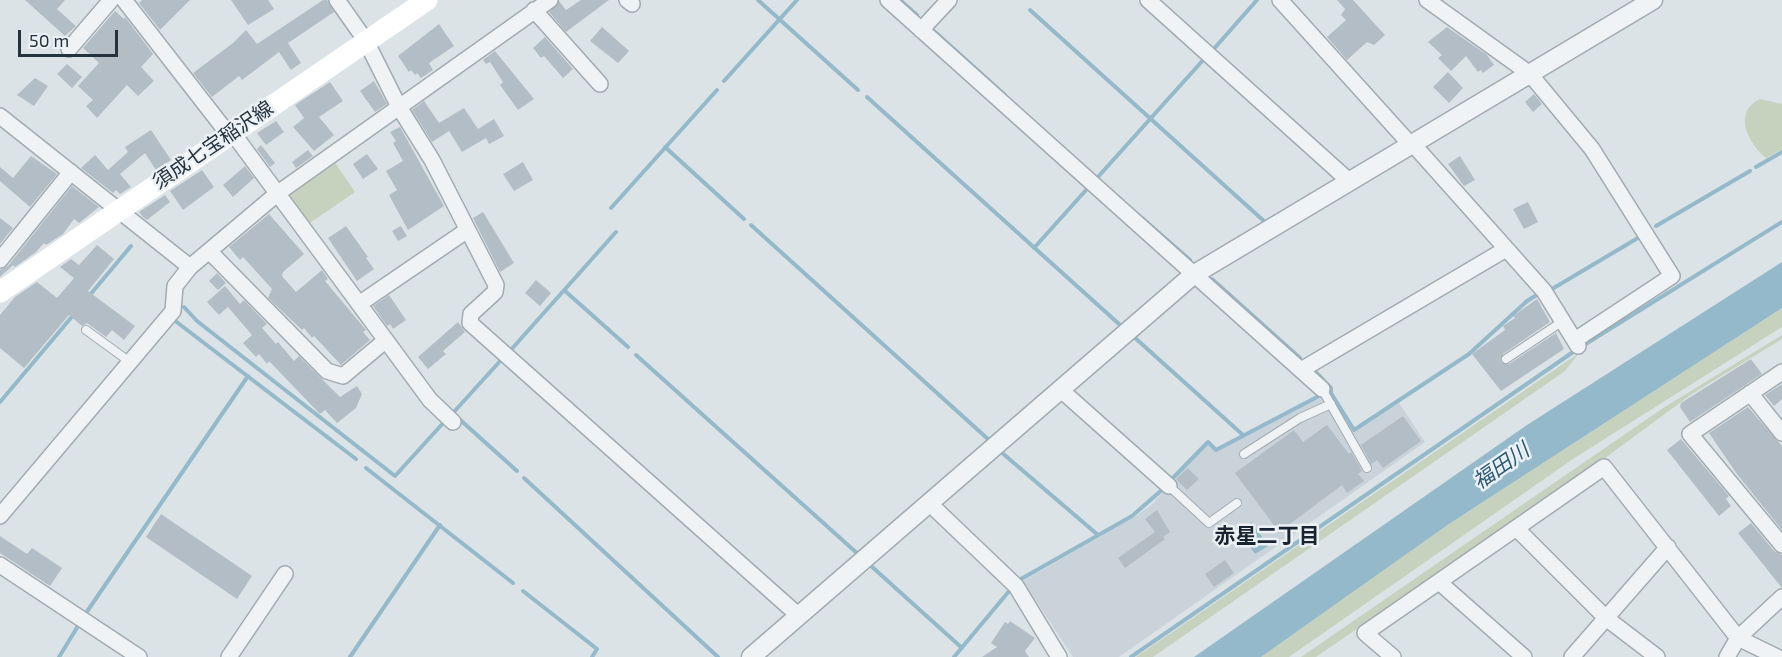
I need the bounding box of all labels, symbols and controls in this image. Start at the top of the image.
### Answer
scale bar [21,18,122,56]
text: 50 m [29,29,69,51]
street label: 須成七宝稲沢線 [148,96,278,194]
water label: 福田川 [1468,438,1534,494]
district label: 赤星二丁目 [1215,523,1319,549]

